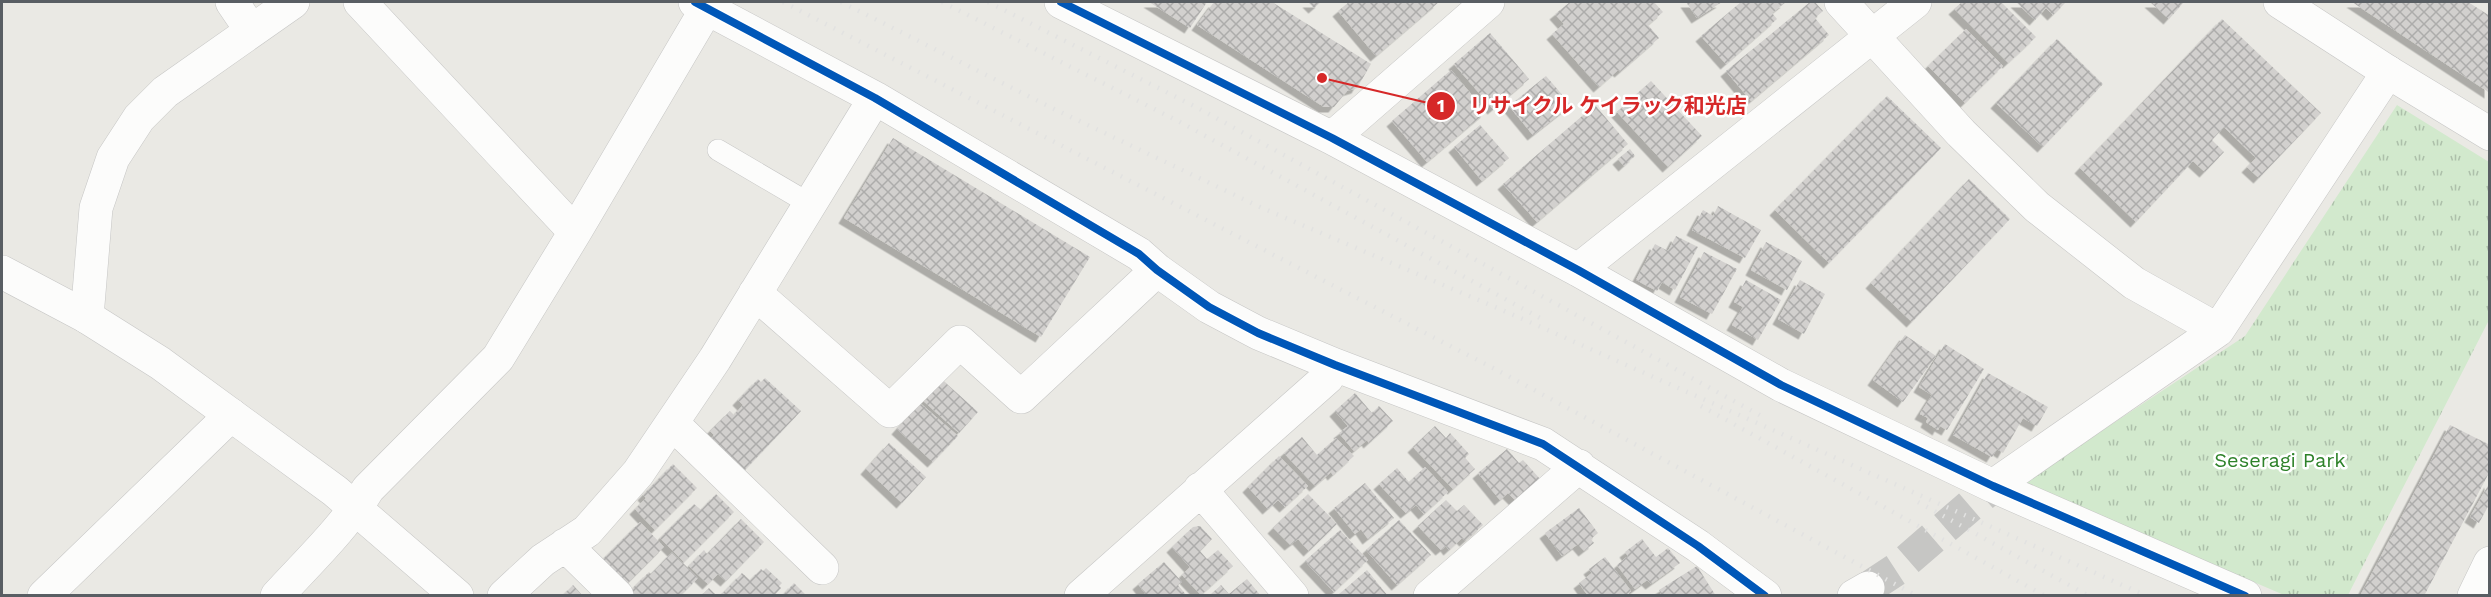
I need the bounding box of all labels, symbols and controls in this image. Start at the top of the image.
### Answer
callout: リサイクル ケイラック和光店 [1426,87,1759,126]
text: リサイクル ケイラック和光店 [1469,93,1747,118]
text: 1 [1437,95,1445,116]
park label: Seseragi Park [2214,448,2346,472]

